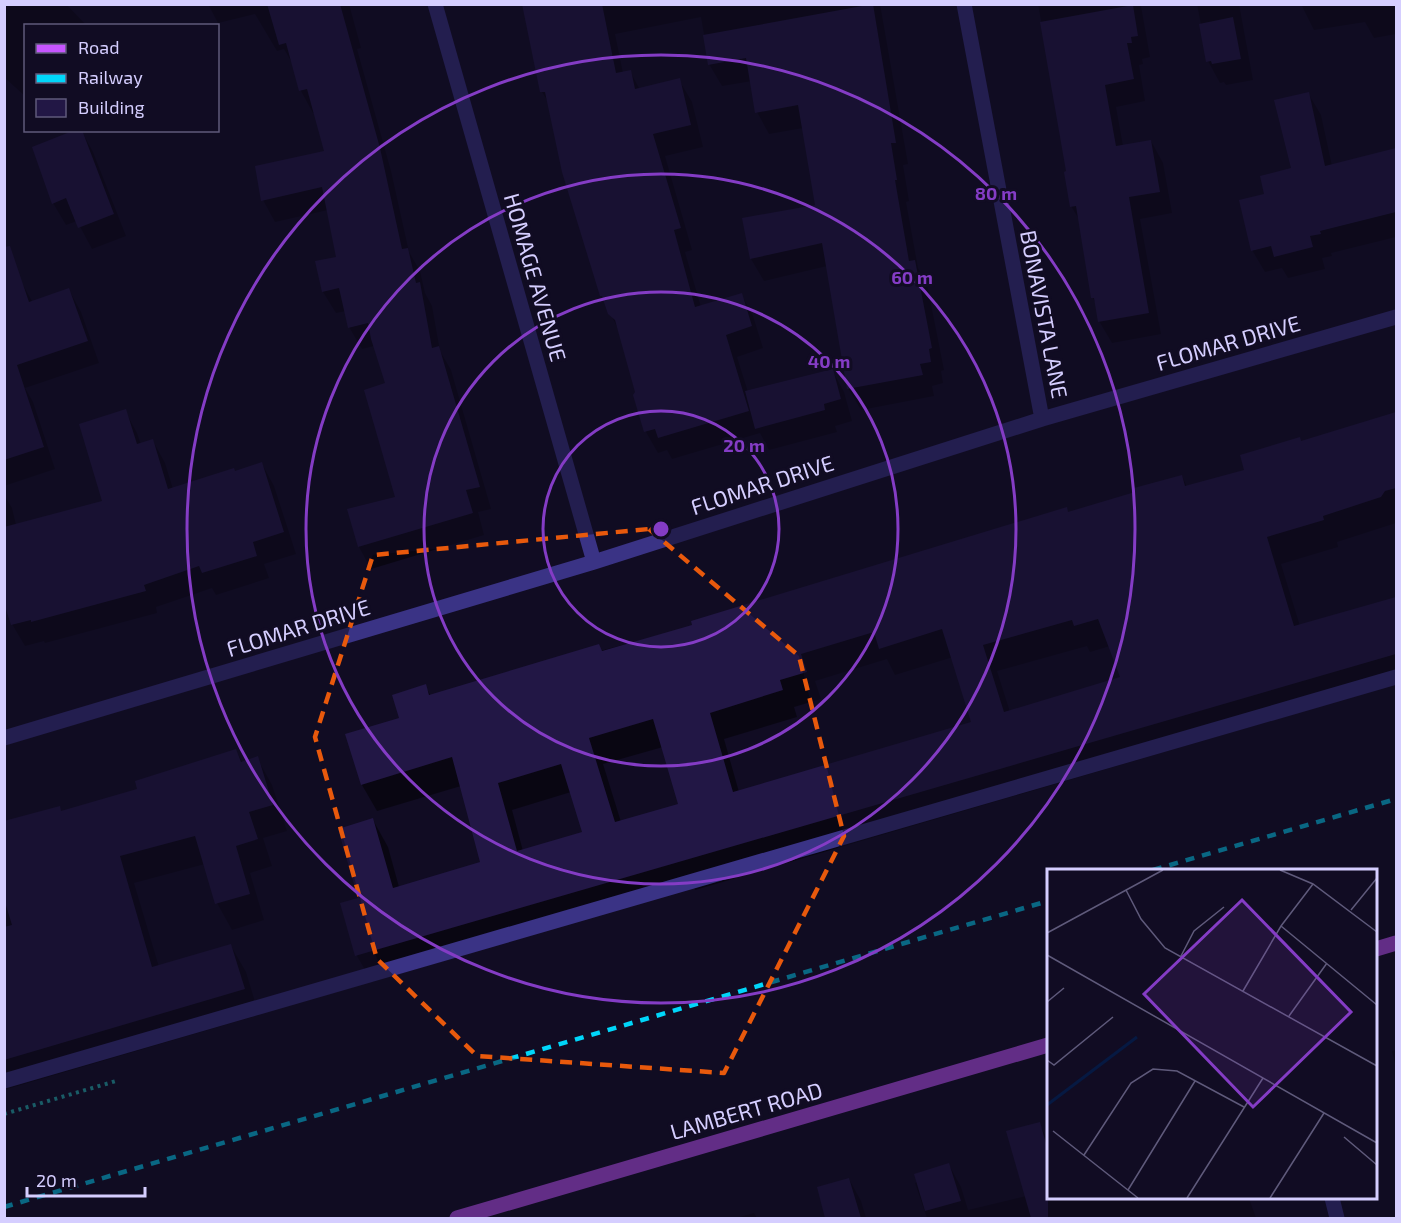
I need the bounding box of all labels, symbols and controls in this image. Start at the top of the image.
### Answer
legend [24,24,219,132]
text: Road [78,36,119,58]
text: Railway [78,66,143,88]
text: Building [78,96,145,118]
text: 80 m [975,182,1017,204]
street label: HOMAGE AVENUE [500,190,572,364]
street label: BONAVISTA LANE [1016,228,1074,400]
text: 60 m [891,266,933,288]
street label: FLOMAR DRIVE [1153,309,1303,375]
text: 40 m [808,350,850,372]
text: 20 m [723,434,765,456]
street label: FLOMAR DRIVE [687,449,837,519]
centre of rings [651,519,671,539]
street label: FLOMAR DRIVE [223,593,373,661]
inset map [1047,869,1377,1199]
street label: LAMBERT ROAD [667,1076,825,1144]
scale bar [27,1160,146,1198]
text: 20 m [36,1169,77,1191]

